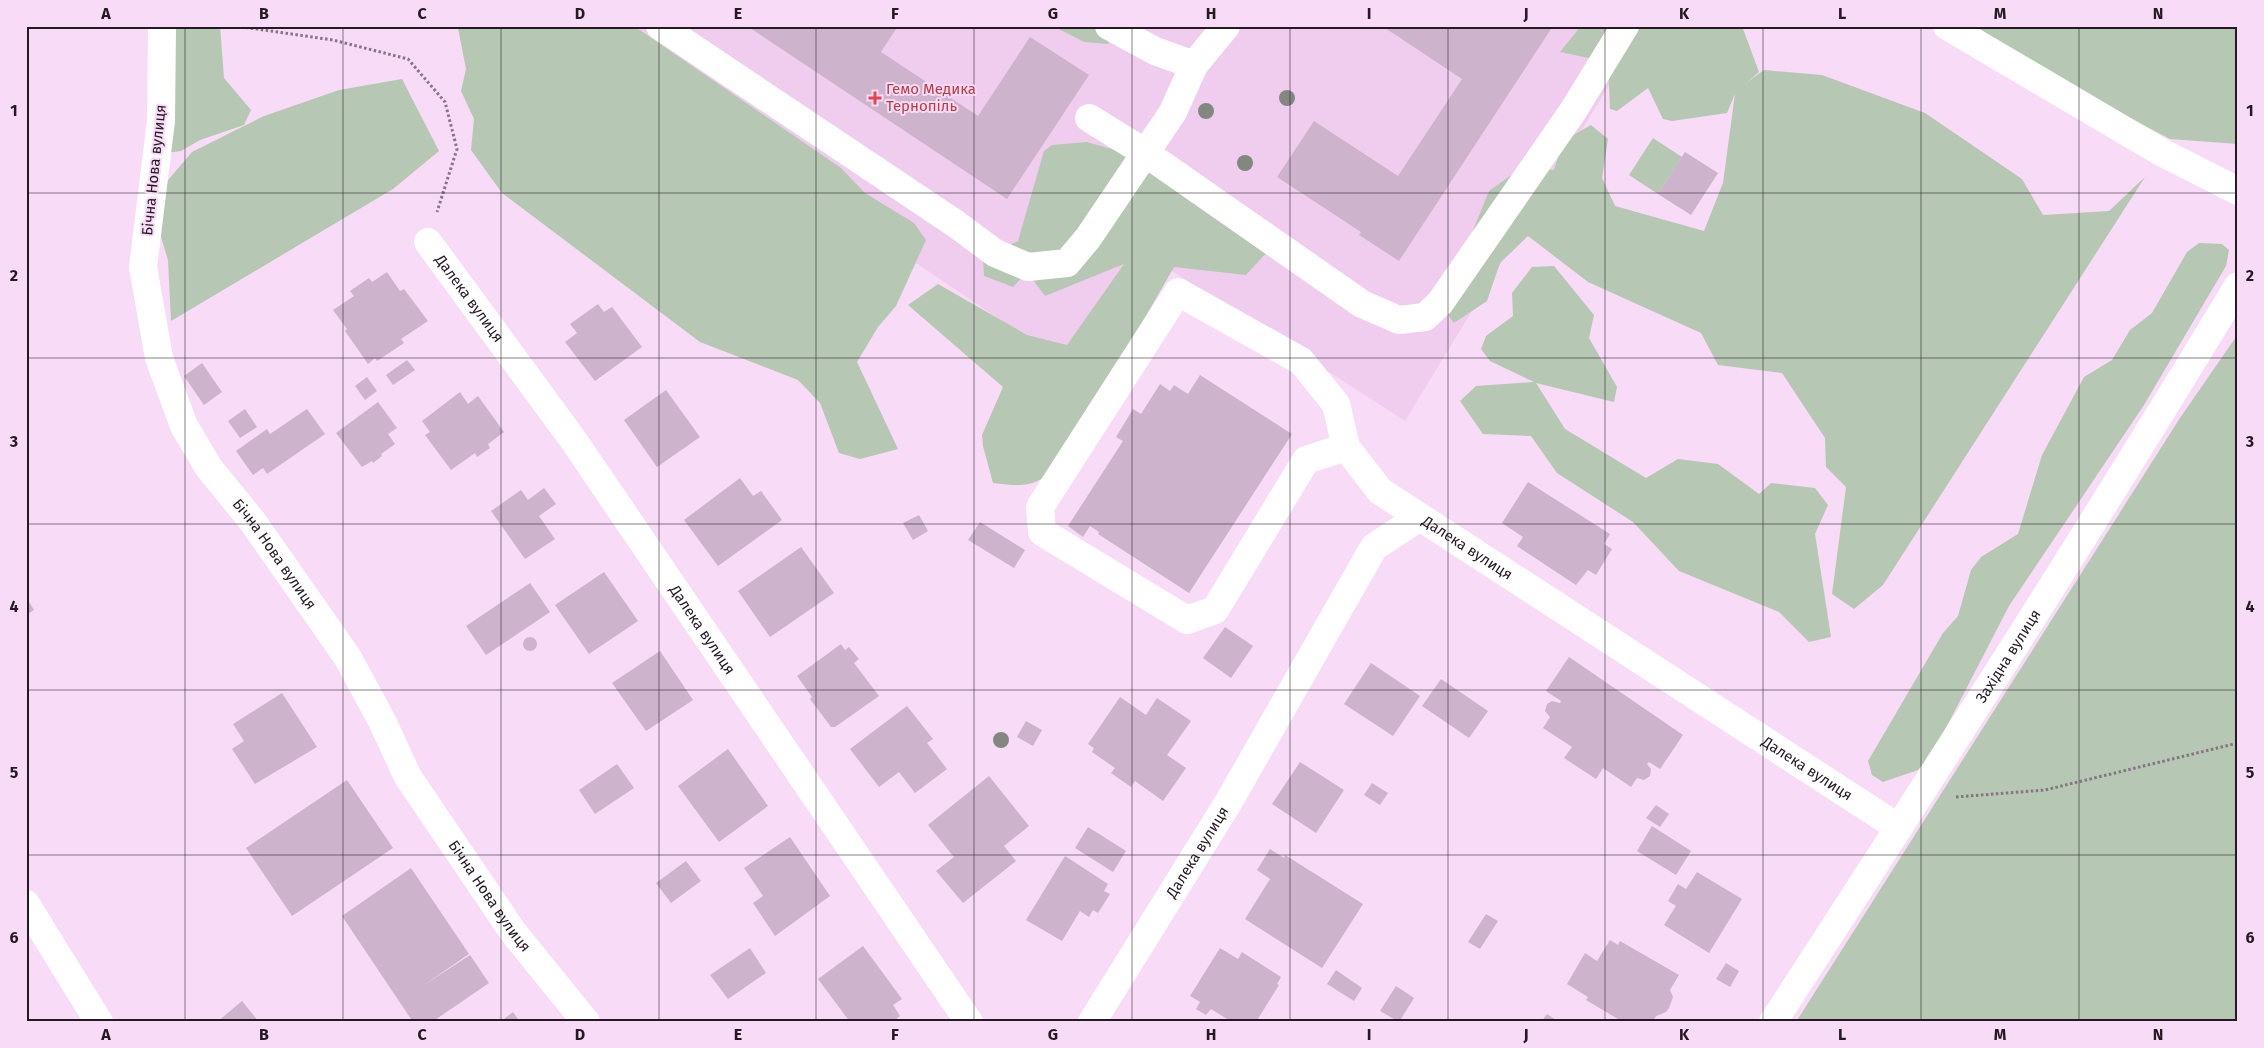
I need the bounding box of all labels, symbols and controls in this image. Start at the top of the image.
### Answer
text: A [100,4,111,23]
text: B [259,4,269,23]
text: C [417,4,427,23]
text: D [575,4,585,23]
text: E [734,4,742,23]
text: F [891,4,899,23]
text: G [1048,4,1058,23]
text: H [1206,4,1216,23]
text: I [1367,4,1371,23]
text: J [1522,4,1529,23]
text: K [1679,4,1690,23]
text: L [1838,4,1846,23]
text: M [1994,4,2007,23]
text: N [2153,4,2163,23]
place label: Гемо Медика Тернопіль [886,80,976,115]
marker: Гемо Медика Тернопіль [868,91,882,105]
text: 1 [10,101,18,120]
text: 1 [2246,101,2254,120]
street label: Бічна Нова вулиця [138,104,170,236]
street label: Далека вулиця [431,250,507,346]
text: 2 [10,266,18,285]
text: 2 [2246,266,2254,285]
text: 3 [9,432,18,451]
text: 3 [2245,432,2254,451]
street label: Бічна Нова вулиця [229,495,320,613]
street label: Далека вулиця [1418,511,1516,584]
street label: Далека вулиця [665,581,739,678]
text: 4 [9,597,19,616]
text: 4 [2245,597,2255,616]
street label: Західна вулиця [1972,606,2045,706]
street label: Далека вулиця [1758,732,1856,804]
text: 5 [10,763,19,782]
text: 5 [2246,763,2255,782]
street label: Далека вулиця [1162,803,1233,902]
street label: Бічна Нова вулиця [444,837,534,956]
text: 6 [9,928,19,947]
text: 6 [2245,928,2255,947]
text: A [100,1025,111,1044]
text: B [259,1025,269,1044]
text: C [417,1025,427,1044]
text: D [575,1025,585,1044]
text: E [734,1025,742,1044]
text: F [891,1025,899,1044]
text: G [1048,1025,1058,1044]
text: H [1206,1025,1216,1044]
text: I [1367,1025,1371,1044]
text: J [1522,1025,1529,1044]
text: K [1679,1025,1690,1044]
text: L [1838,1025,1846,1044]
text: M [1994,1025,2007,1044]
text: N [2153,1025,2163,1044]

